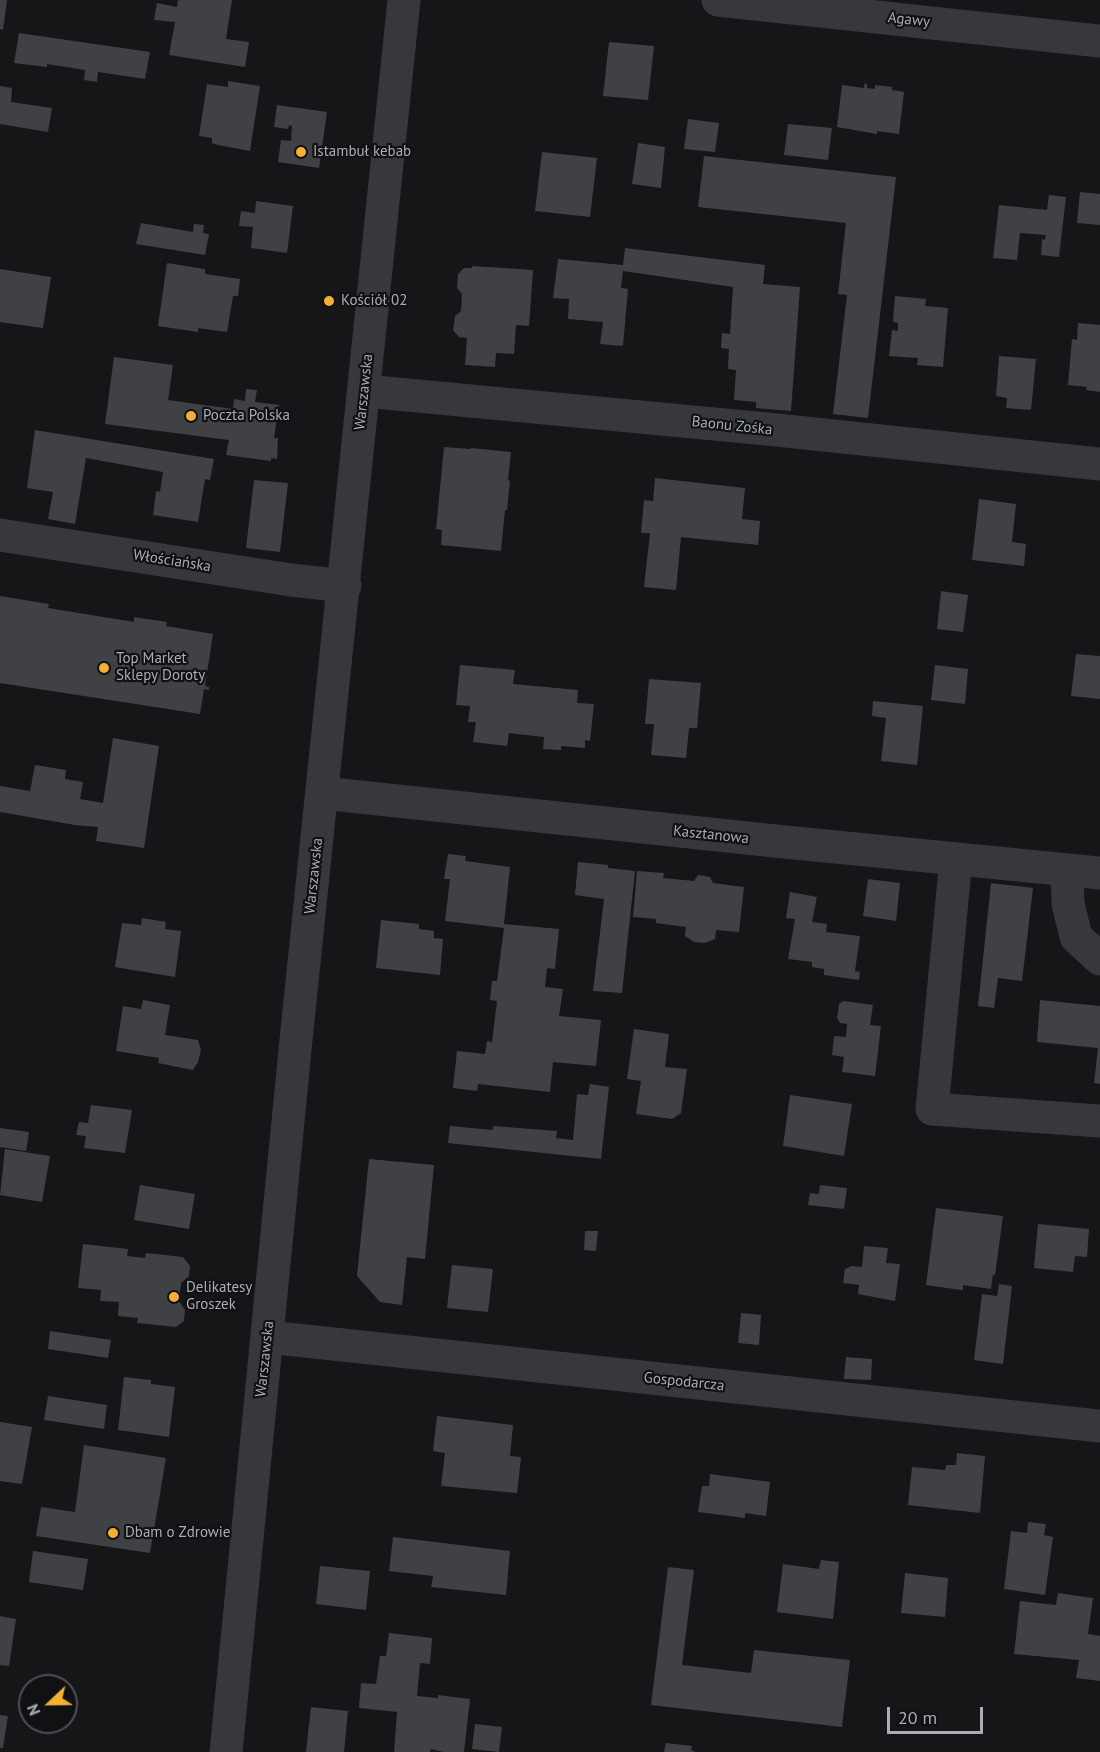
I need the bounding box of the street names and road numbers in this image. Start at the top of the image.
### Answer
street label: Agawy [887,9,931,31]
street label: Warszawska [351,353,377,431]
street label: Baonu Zośka [691,413,773,439]
street label: Włościańska [132,546,212,576]
street label: Kasztanowa [672,822,750,848]
street label: Warszawska [301,837,327,915]
street label: Warszawska [252,1320,278,1398]
street label: Gospodarcza [643,1369,725,1395]

